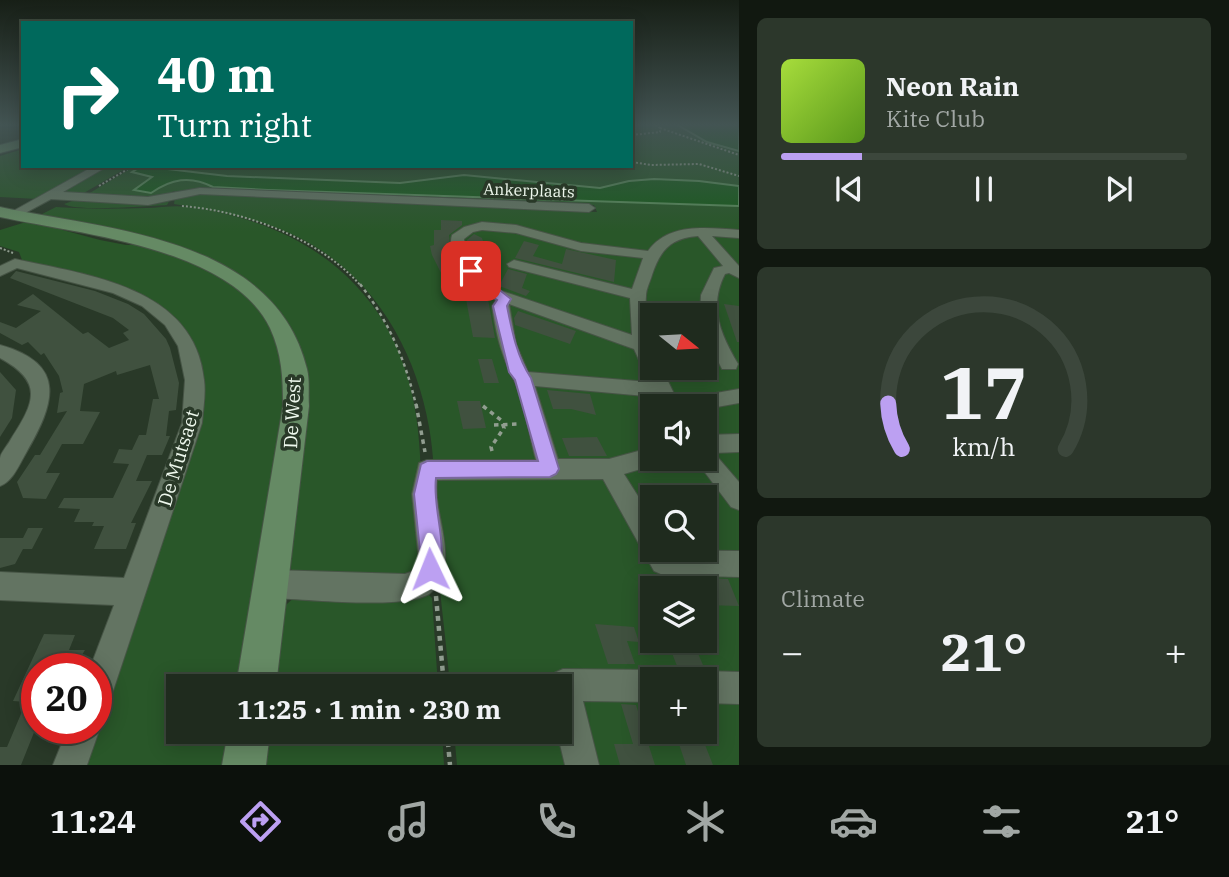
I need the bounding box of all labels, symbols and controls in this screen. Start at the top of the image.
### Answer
text: 40 m [157,42,275,105]
icon: right [42,49,133,140]
text: Neon Rain [886,69,1019,103]
text: Kite Club [886,103,985,133]
text: Turn right [157,104,312,146]
icon: previous [830,170,868,208]
icon: pause [965,170,1003,208]
icon: next [1100,170,1138,208]
street label: Ankerplaats [483,178,575,202]
pin [441,241,501,301]
icon: arrive [452,252,490,290]
north arrow [640,303,718,380]
map controls [640,303,717,744]
text: 17 [940,344,1028,439]
street label: De West [278,376,306,449]
button: sound [640,394,717,471]
street label: De Mutsaet [152,407,204,509]
text: km/h [952,429,1016,462]
button: search [640,485,717,562]
position arrow [393,532,467,606]
button: layers [640,576,717,653]
text: Climate [781,583,865,613]
text: 21° [941,618,1027,685]
text: − [781,627,804,676]
text: + [1164,627,1187,676]
speed limit sign: 20 [21,653,112,744]
button: + [640,667,717,744]
text: 11:25 · 1 min · 230 m [237,692,501,726]
icon: directions [236,797,285,846]
icon: music [384,797,433,846]
icon: phone [532,797,581,846]
icon: climate [681,797,730,846]
icon: car [829,797,878,846]
icon: filters [977,797,1026,846]
text: 11:24 [50,800,136,842]
text: 21° [1126,800,1179,842]

